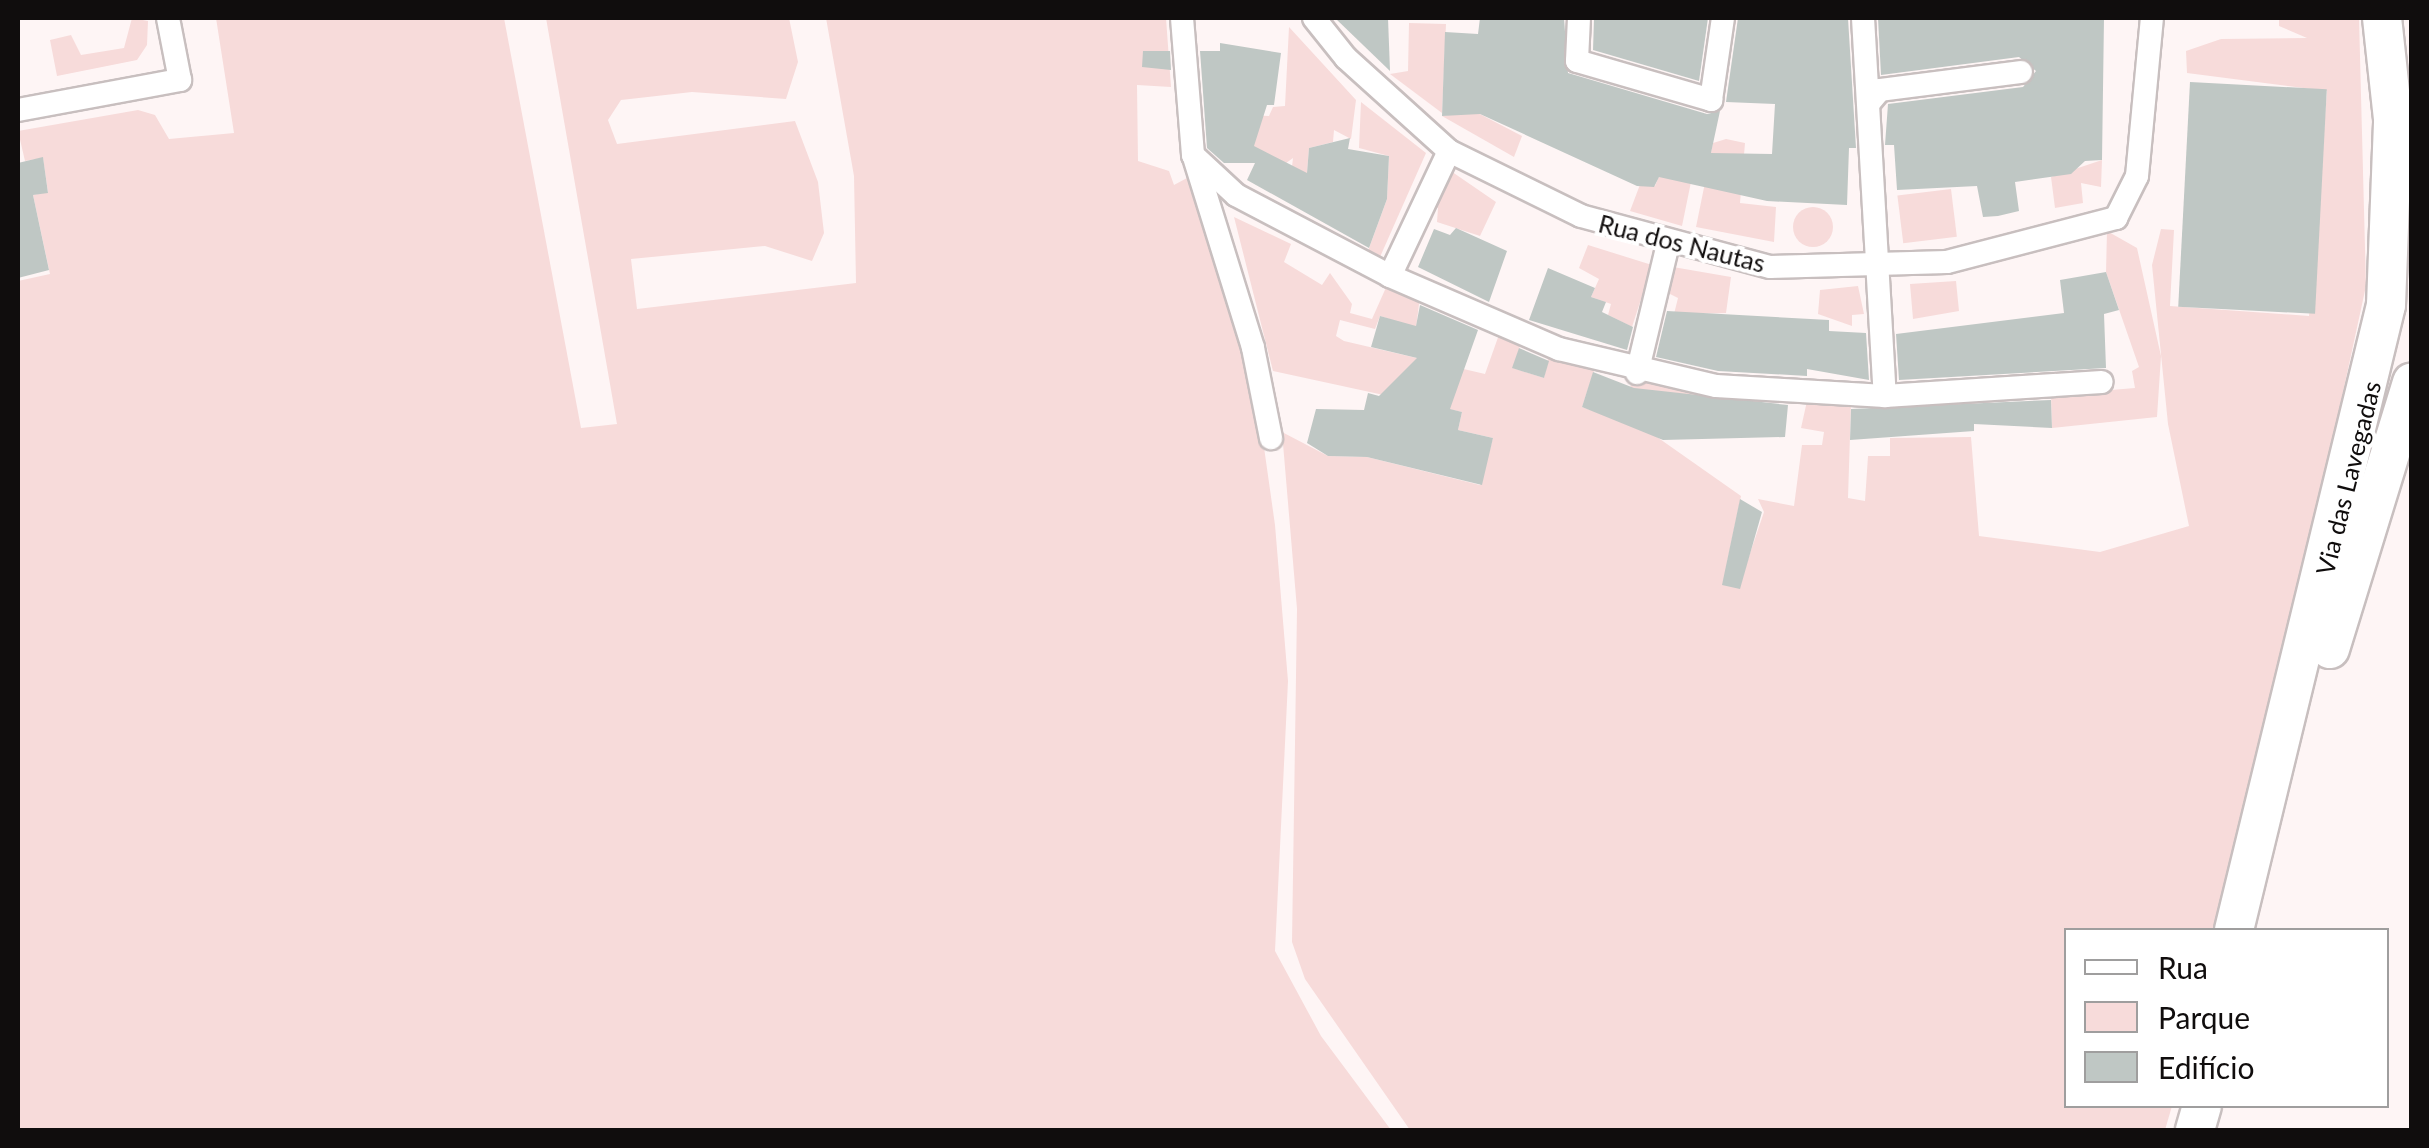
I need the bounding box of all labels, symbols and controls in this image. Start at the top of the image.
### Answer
street label: Rua dos Nautas [1596,208,1768,278]
street label: Via das Lavegadas [2309,378,2387,578]
legend [2064,928,2389,1108]
text: Rua [2158,949,2208,985]
text: Parque [2158,999,2250,1035]
text: Edifício [2158,1049,2254,1085]

